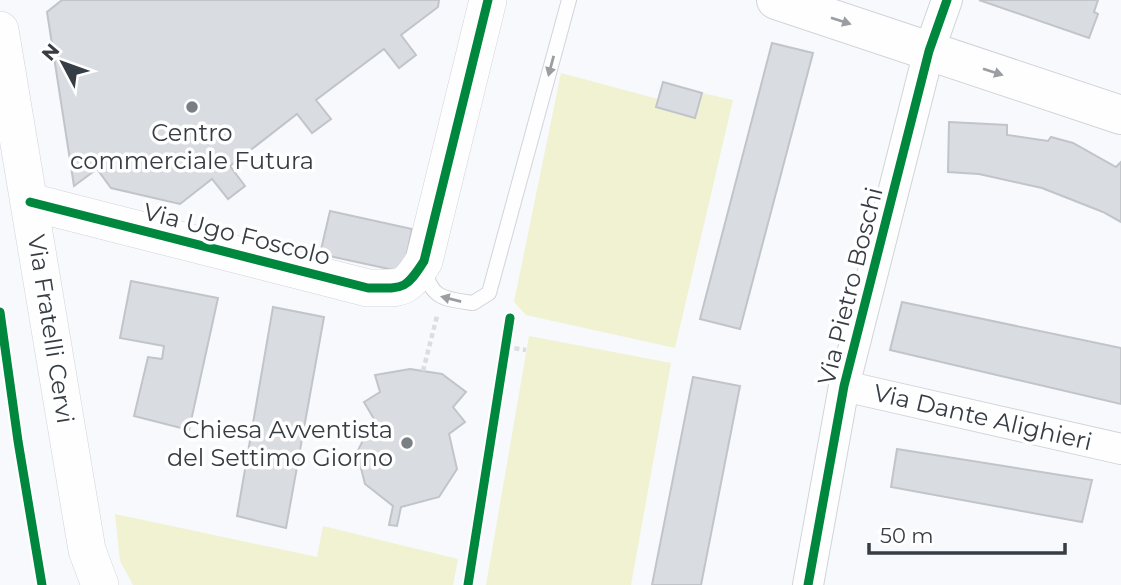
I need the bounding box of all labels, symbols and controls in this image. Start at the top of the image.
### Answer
one-way arrow [830,17,851,27]
north arrow [28,28,98,98]
text: N [37,39,64,66]
one-way arrow [545,55,556,77]
one-way arrow [983,67,1004,78]
marker: Centro commerciale Futura [184,99,200,115]
place label: Centro commerciale Futura [70,118,314,175]
street label: Via Pietro Boschi [811,184,889,388]
street label: Via Ugo Foscolo [141,197,333,271]
street label: Via Fratelli Cervi [22,232,80,426]
one-way arrow [440,293,462,304]
street label: Via Dante Alighieri [871,378,1095,456]
place label: Chiesa Avventista del Settimo Giorno [167,415,393,472]
marker: Chiesa Avventista del Settimo Giorno [399,435,415,451]
scale bar [869,512,1065,556]
text: 50 m [880,523,934,548]

